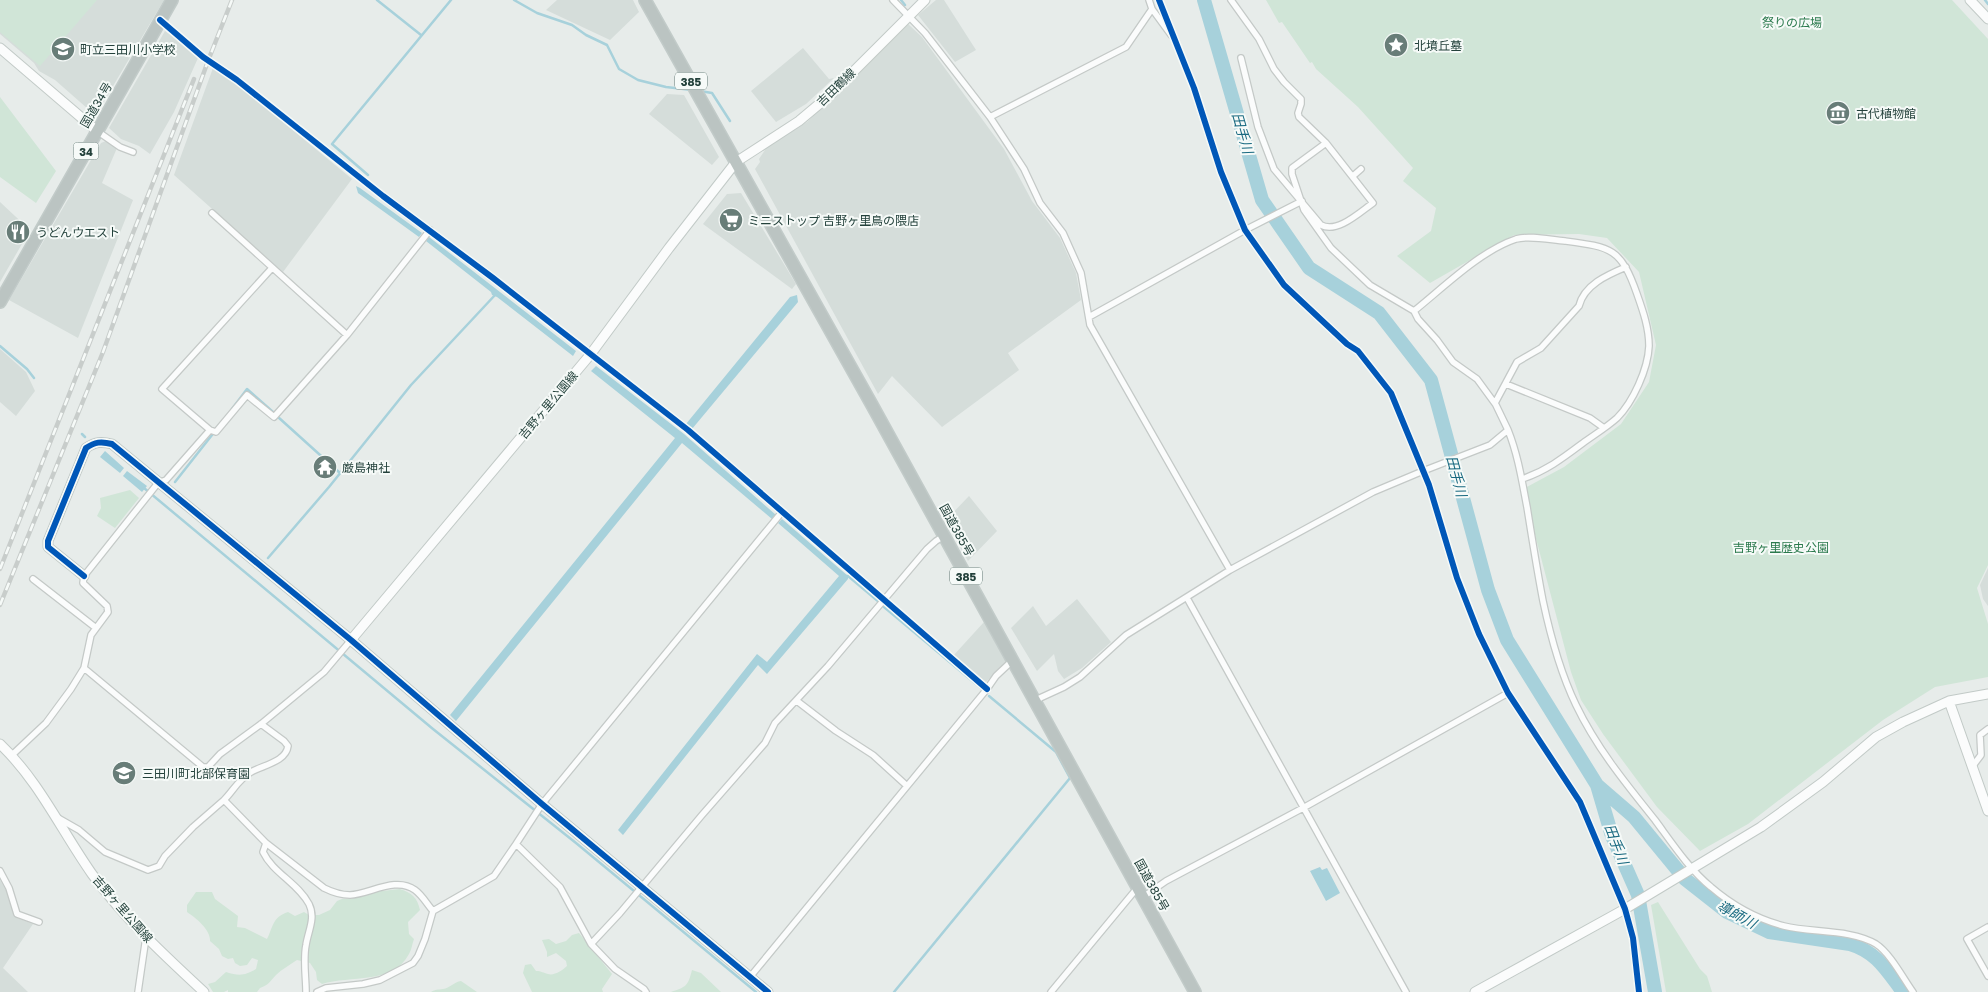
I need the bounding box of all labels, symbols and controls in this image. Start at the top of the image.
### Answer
park label: 祭りの広場 [1762,15,1822,30]
place icon: 北墳丘墓 [1383,32,1409,58]
school or university icon: 町立三田川小学校 [50,36,76,62]
place label: 北墳丘墓 [1414,38,1462,53]
place label: 町立三田川小学校 [80,42,176,57]
street label: 吉田鶴線 [814,65,858,109]
road number: 385 [675,72,707,90]
street label: 国道34号 [77,79,115,131]
museum icon: 古代植物館 [1825,100,1851,126]
place label: 古代植物館 [1856,106,1916,121]
water label: 田手川 [1229,110,1258,157]
road number: 34 [74,142,98,160]
supermarket icon: ミニストップ 吉野ヶ里鳥の隈店 [718,207,744,233]
place label: ミニストップ 吉野ヶ里鳥の隈店 [748,213,919,228]
restaurant icon: うどんウエスト [5,219,31,245]
place label: うどんウエスト [36,225,120,240]
street label: 吉野ヶ里公園線 [515,368,581,442]
temple icon: 厳島神社 [312,454,338,480]
water label: 田手川 [1443,454,1471,500]
place label: 厳島神社 [342,460,390,475]
street label: 国道385号 [937,501,977,559]
park label: 吉野ヶ里歴史公園 [1733,540,1829,555]
road number: 385 [950,568,982,584]
school or university icon: 三田川町北部保育園 [111,760,137,786]
place label: 三田川町北部保育園 [142,766,250,781]
water label: 田手川 [1602,821,1633,869]
street label: 国道385号 [1132,856,1172,914]
street label: 吉野ヶ里公園線 [90,872,156,946]
water label: 導師川 [1715,896,1761,933]

